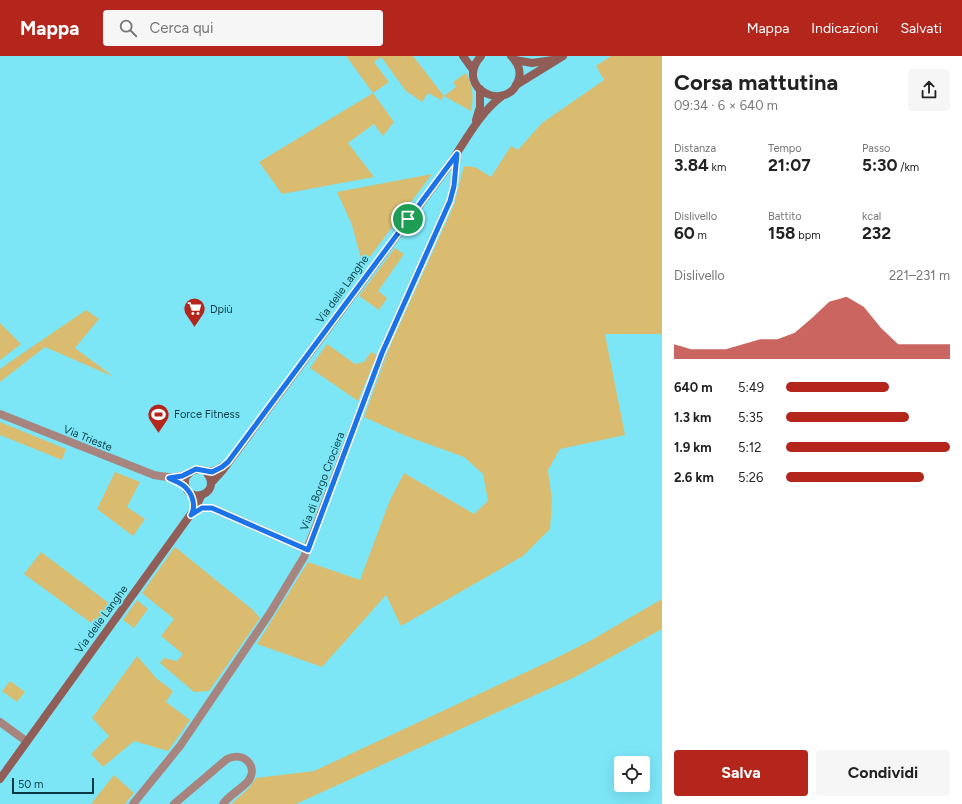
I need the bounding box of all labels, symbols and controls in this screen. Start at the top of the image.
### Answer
search box [103,10,383,46]
text: Mappa [20,17,79,40]
icon: search [117,17,139,39]
text: Cerca qui [149,19,213,37]
text: Mappa [747,20,789,37]
text: Indicazioni [811,20,878,37]
text: Salvati [900,20,942,37]
text: Corsa mattutina [674,69,838,96]
button: share [908,69,950,111]
text: 09:34 · 6 × 640 m [674,98,778,113]
text: Distanza [674,142,716,155]
text: Tempo [768,142,802,155]
text: Passo [862,142,891,155]
text: 3.84 [674,155,709,175]
text: 21:07 [768,155,811,175]
text: 5:30 [862,155,897,175]
text: km [709,161,726,174]
text: /km [897,161,919,174]
pin [391,202,425,236]
icon: arrive [397,208,419,230]
text: Dislivello [674,210,717,223]
text: Battito [768,210,802,223]
text: kcal [862,210,881,223]
text: 60 [674,223,695,243]
text: 158 [768,223,795,243]
text: 232 [862,223,891,243]
text: m [695,229,707,242]
text: bpm [795,229,821,242]
street label: Via delle Langhe [313,253,371,326]
text: Dislivello [674,268,725,283]
text: 221–231 m [889,268,950,283]
supermarket icon: Dpiù [182,296,208,329]
place label: Dpiù [210,303,233,316]
text: 640 m [674,380,713,395]
text: 5:49 [738,380,764,395]
sports icon: Force Fitness [146,401,172,434]
place label: Force Fitness [174,408,240,421]
text: 1.3 km [674,410,711,425]
text: 5:35 [738,410,763,425]
street label: Via Trieste [61,423,114,454]
street label: Via di Borgo Crociera [298,430,347,532]
text: 1.9 km [674,440,712,455]
text: 5:12 [738,440,761,455]
text: 2.6 km [674,470,714,485]
text: 5:26 [738,470,763,485]
street label: Via delle Langhe [72,583,130,656]
button: Salva [674,750,808,796]
button: Condividi [816,750,950,796]
map controls [614,756,650,792]
button: locate [614,756,650,792]
scale bar [12,776,94,795]
text: 50 m [18,778,43,791]

